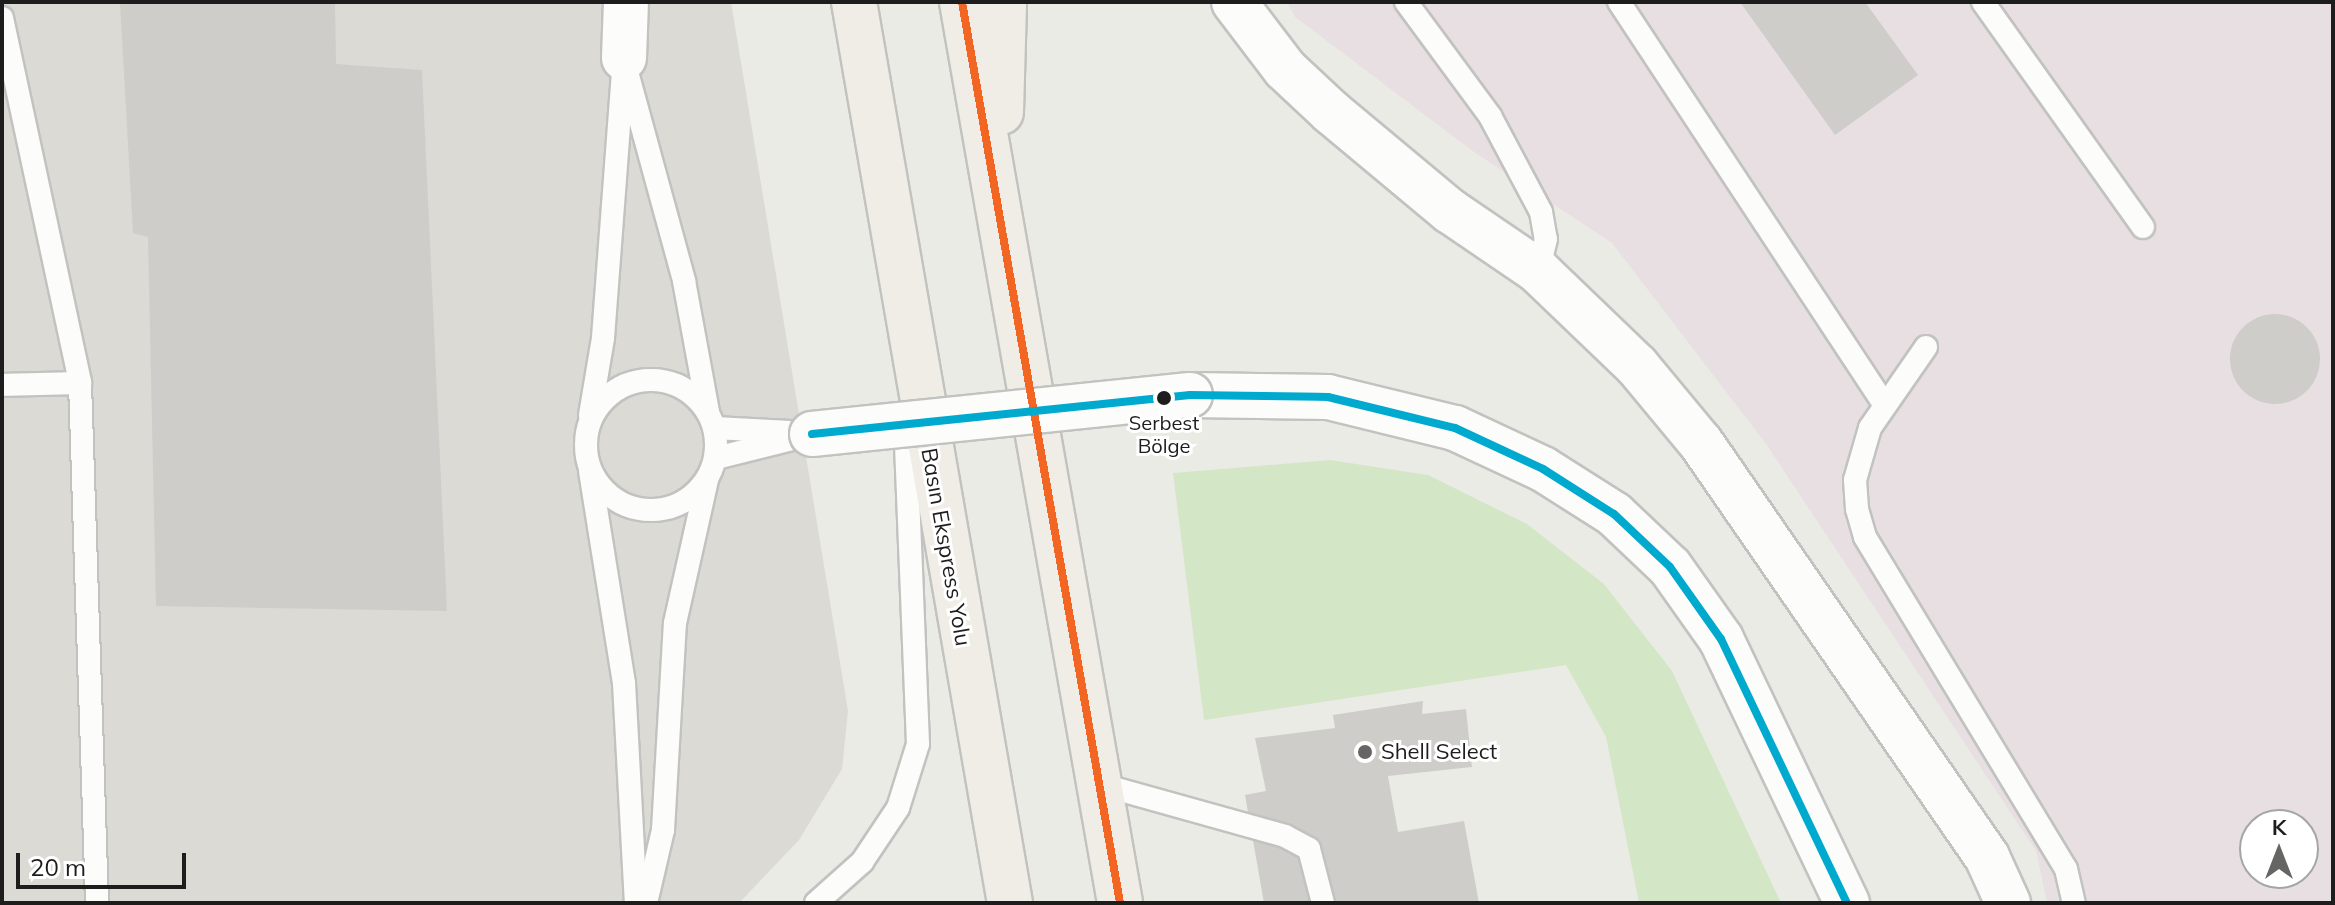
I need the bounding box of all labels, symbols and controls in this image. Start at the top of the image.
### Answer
marker: Serbest Bölge [1156,390,1172,406]
place label: Serbest Bölge [1129,410,1199,457]
street label: Basın Ekspress Yolu [916,446,976,648]
place label: Shell Select [1381,739,1497,765]
marker: Shell Select [1356,743,1374,761]
north arrow [2239,809,2319,889]
text: K [2272,813,2286,841]
scale bar [20,837,190,887]
text: 20 m [30,852,86,882]

